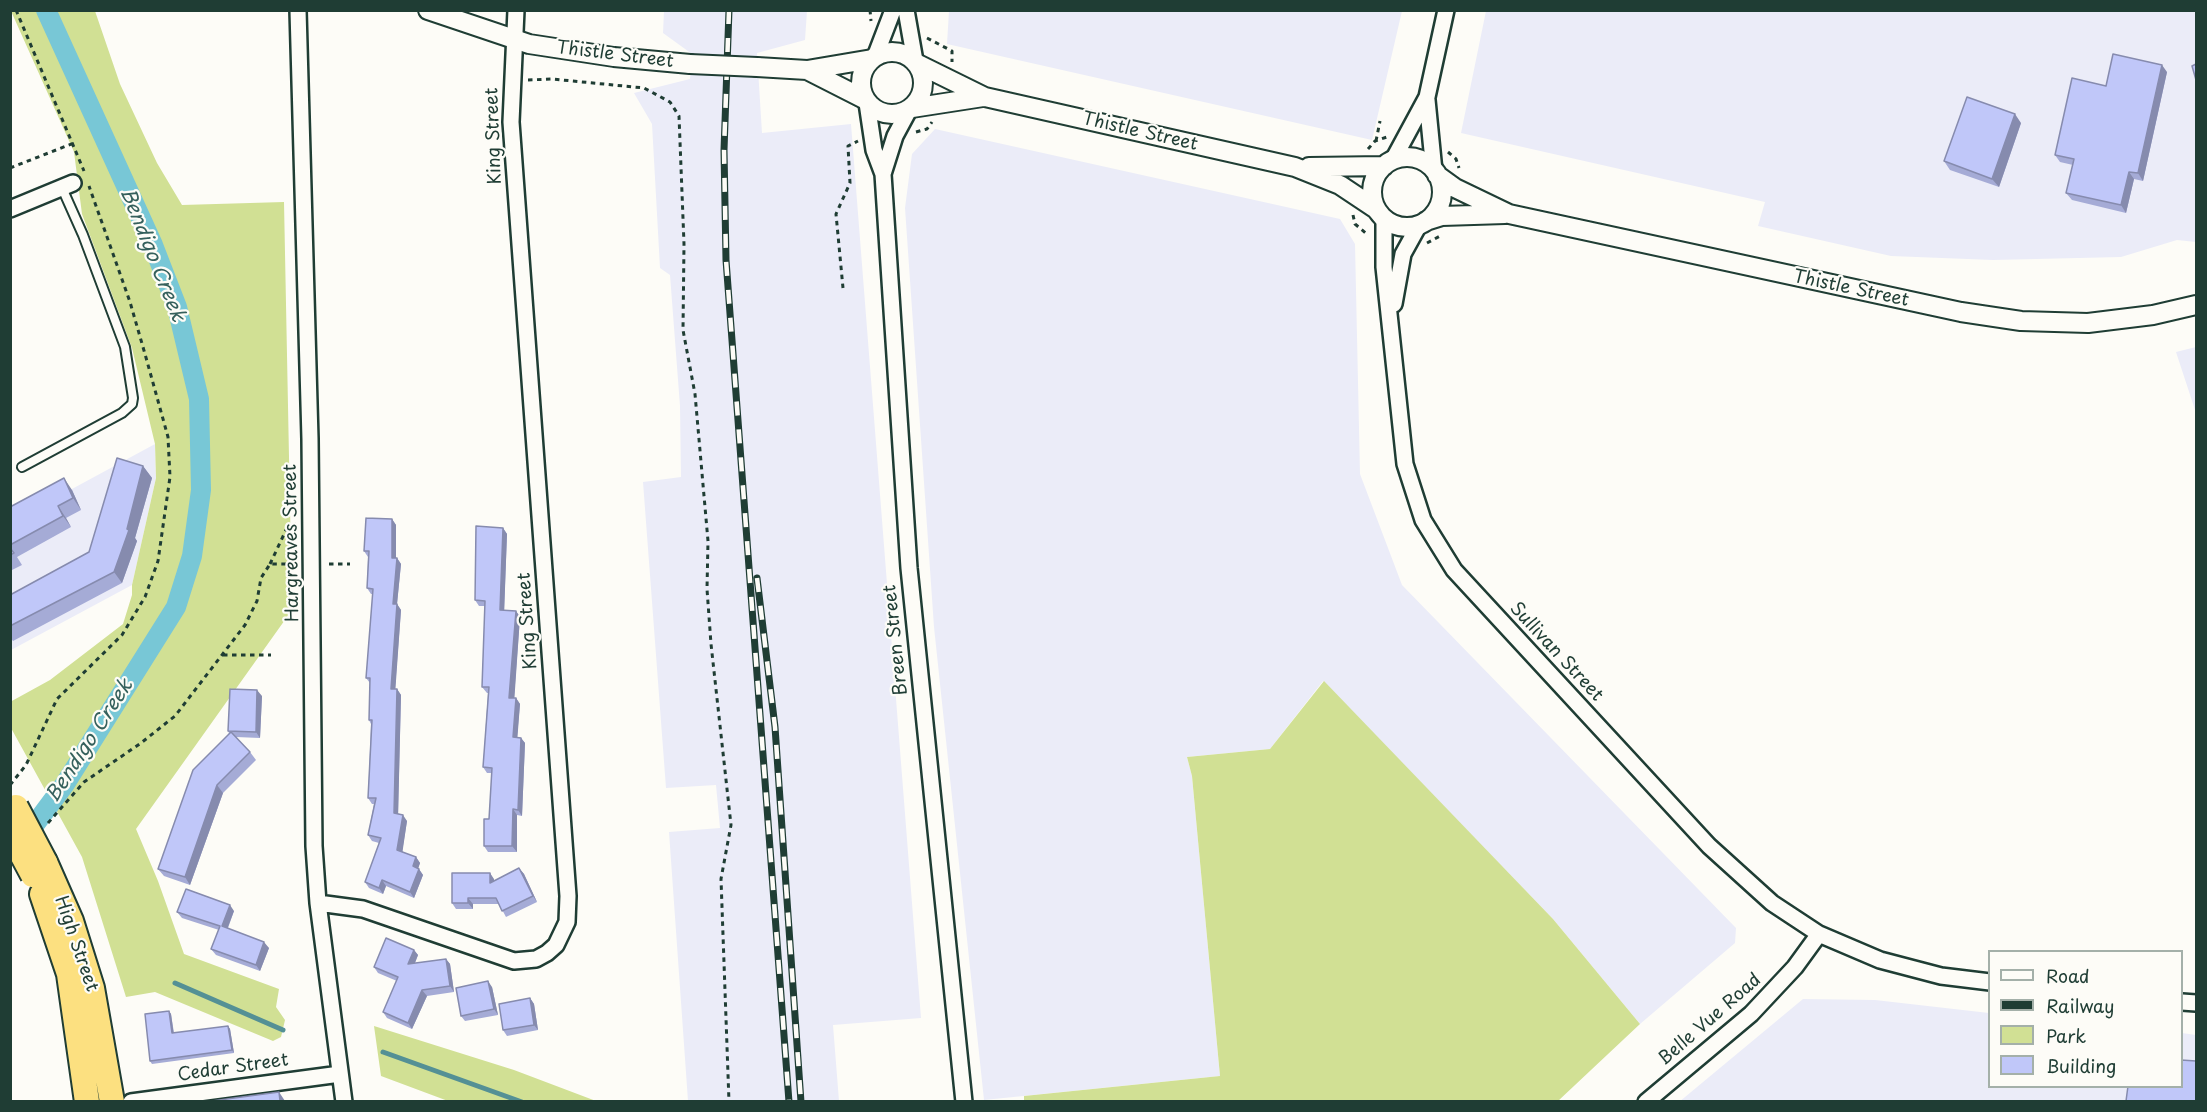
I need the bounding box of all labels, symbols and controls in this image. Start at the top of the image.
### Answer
street label: Thistle Street [555,37,675,73]
street label: King Street [482,87,506,185]
street label: Thistle Street [1080,108,1200,156]
water label: Bendigo Creek [114,185,190,325]
street label: Thistle Street [1791,266,1911,312]
street label: Hargreaves Street [280,464,304,622]
street label: King Street [514,572,542,670]
street label: Breen Street [879,583,913,697]
street label: Sullivan Street [1505,598,1607,706]
water label: Bendigo Creek [41,675,139,807]
street label: High Street [50,893,102,995]
legend [1988,950,2183,1088]
text: Road [2046,962,2090,989]
street label: Belle Vue Road [1654,969,1766,1071]
text: Railway [2046,992,2114,1019]
text: Park [2046,1022,2086,1049]
street label: Cedar Street [176,1050,290,1086]
text: Building [2046,1052,2116,1079]

